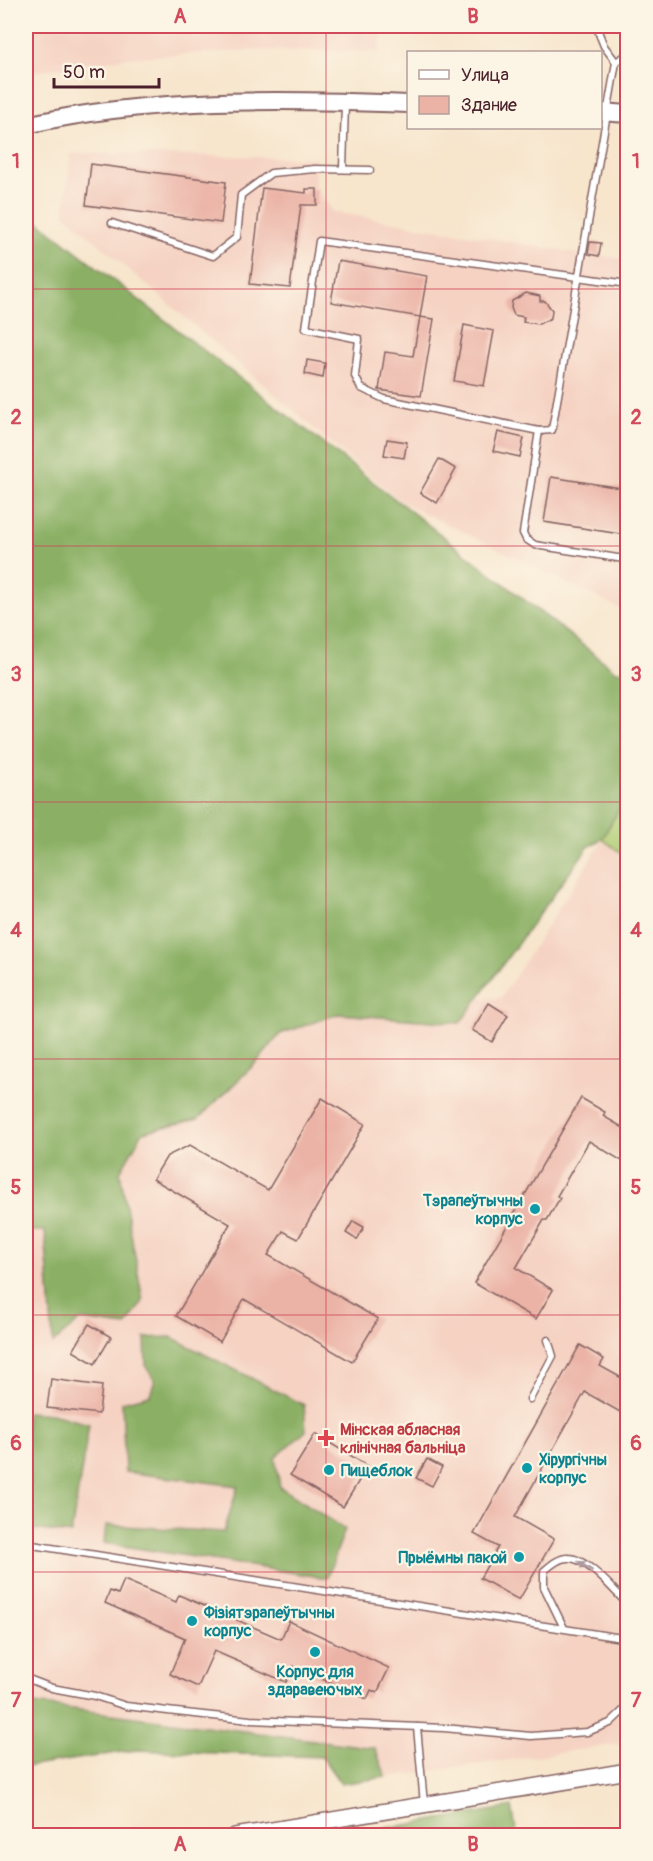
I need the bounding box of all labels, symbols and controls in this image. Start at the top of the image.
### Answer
text: A [174,4,187,29]
text: B [467,4,479,29]
scale bar [54,51,159,89]
legend [407,51,602,129]
text: 50 m [63,61,105,84]
text: Улица [461,64,509,87]
text: Здание [461,94,517,117]
text: 1 [12,149,20,174]
text: 1 [632,149,640,174]
text: 2 [10,405,22,430]
text: 2 [630,405,642,430]
text: 3 [10,662,22,687]
text: 3 [630,662,642,687]
text: 4 [10,918,22,943]
text: 4 [630,918,642,943]
text: 5 [11,1175,22,1200]
text: 5 [631,1175,642,1200]
place label: Тэрапеўтычны корпус [422,1191,523,1229]
marker: Тэрапеўтычны корпус [528,1202,542,1216]
place label: Мінская абласная клінічная бальніца [340,1420,466,1458]
marker: Мінская абласная клінічная бальніца [317,1429,335,1447]
text: 6 [10,1431,22,1456]
text: 6 [630,1431,642,1456]
place label: Хірургічны корпус [539,1450,607,1488]
place label: Пищеблок [341,1461,413,1481]
marker: Хірургічны корпус [520,1461,534,1475]
marker: Пищеблок [322,1463,336,1477]
place label: Прыёмны пакой [399,1548,507,1568]
marker: Прыёмны пакой [512,1550,526,1564]
one-way arrow [576,1560,593,1571]
place label: Фізіятэрапеўтычны корпус [203,1603,335,1641]
marker: Фізіятэрапеўтычны корпус [185,1614,199,1628]
marker: Корпус для здаравеючых [308,1645,322,1659]
place label: Корпус для здаравеючых [268,1662,362,1700]
text: 7 [11,1688,22,1713]
text: 7 [631,1688,642,1713]
text: A [174,1832,187,1857]
text: B [467,1832,479,1857]

